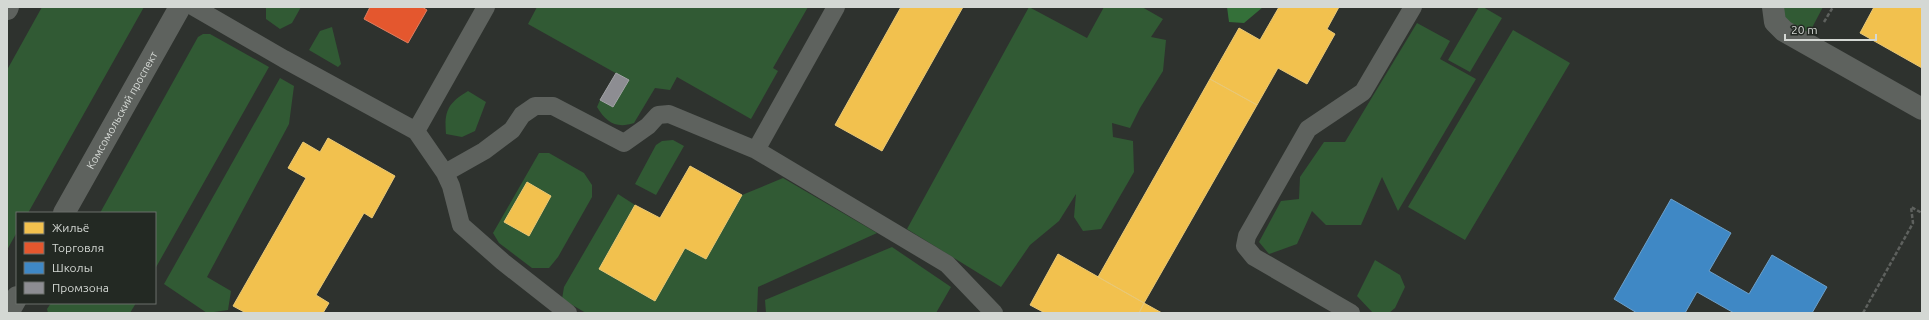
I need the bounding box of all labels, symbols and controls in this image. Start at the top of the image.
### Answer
scale bar [1785,16,1876,42]
text: 20 m [1791,23,1818,36]
street label: Комсомольский проспект [84,49,160,171]
legend [16,212,156,304]
text: Жильё [52,221,89,234]
text: Торговля [52,241,104,254]
text: Школы [52,261,93,274]
text: Промзона [52,281,109,294]

